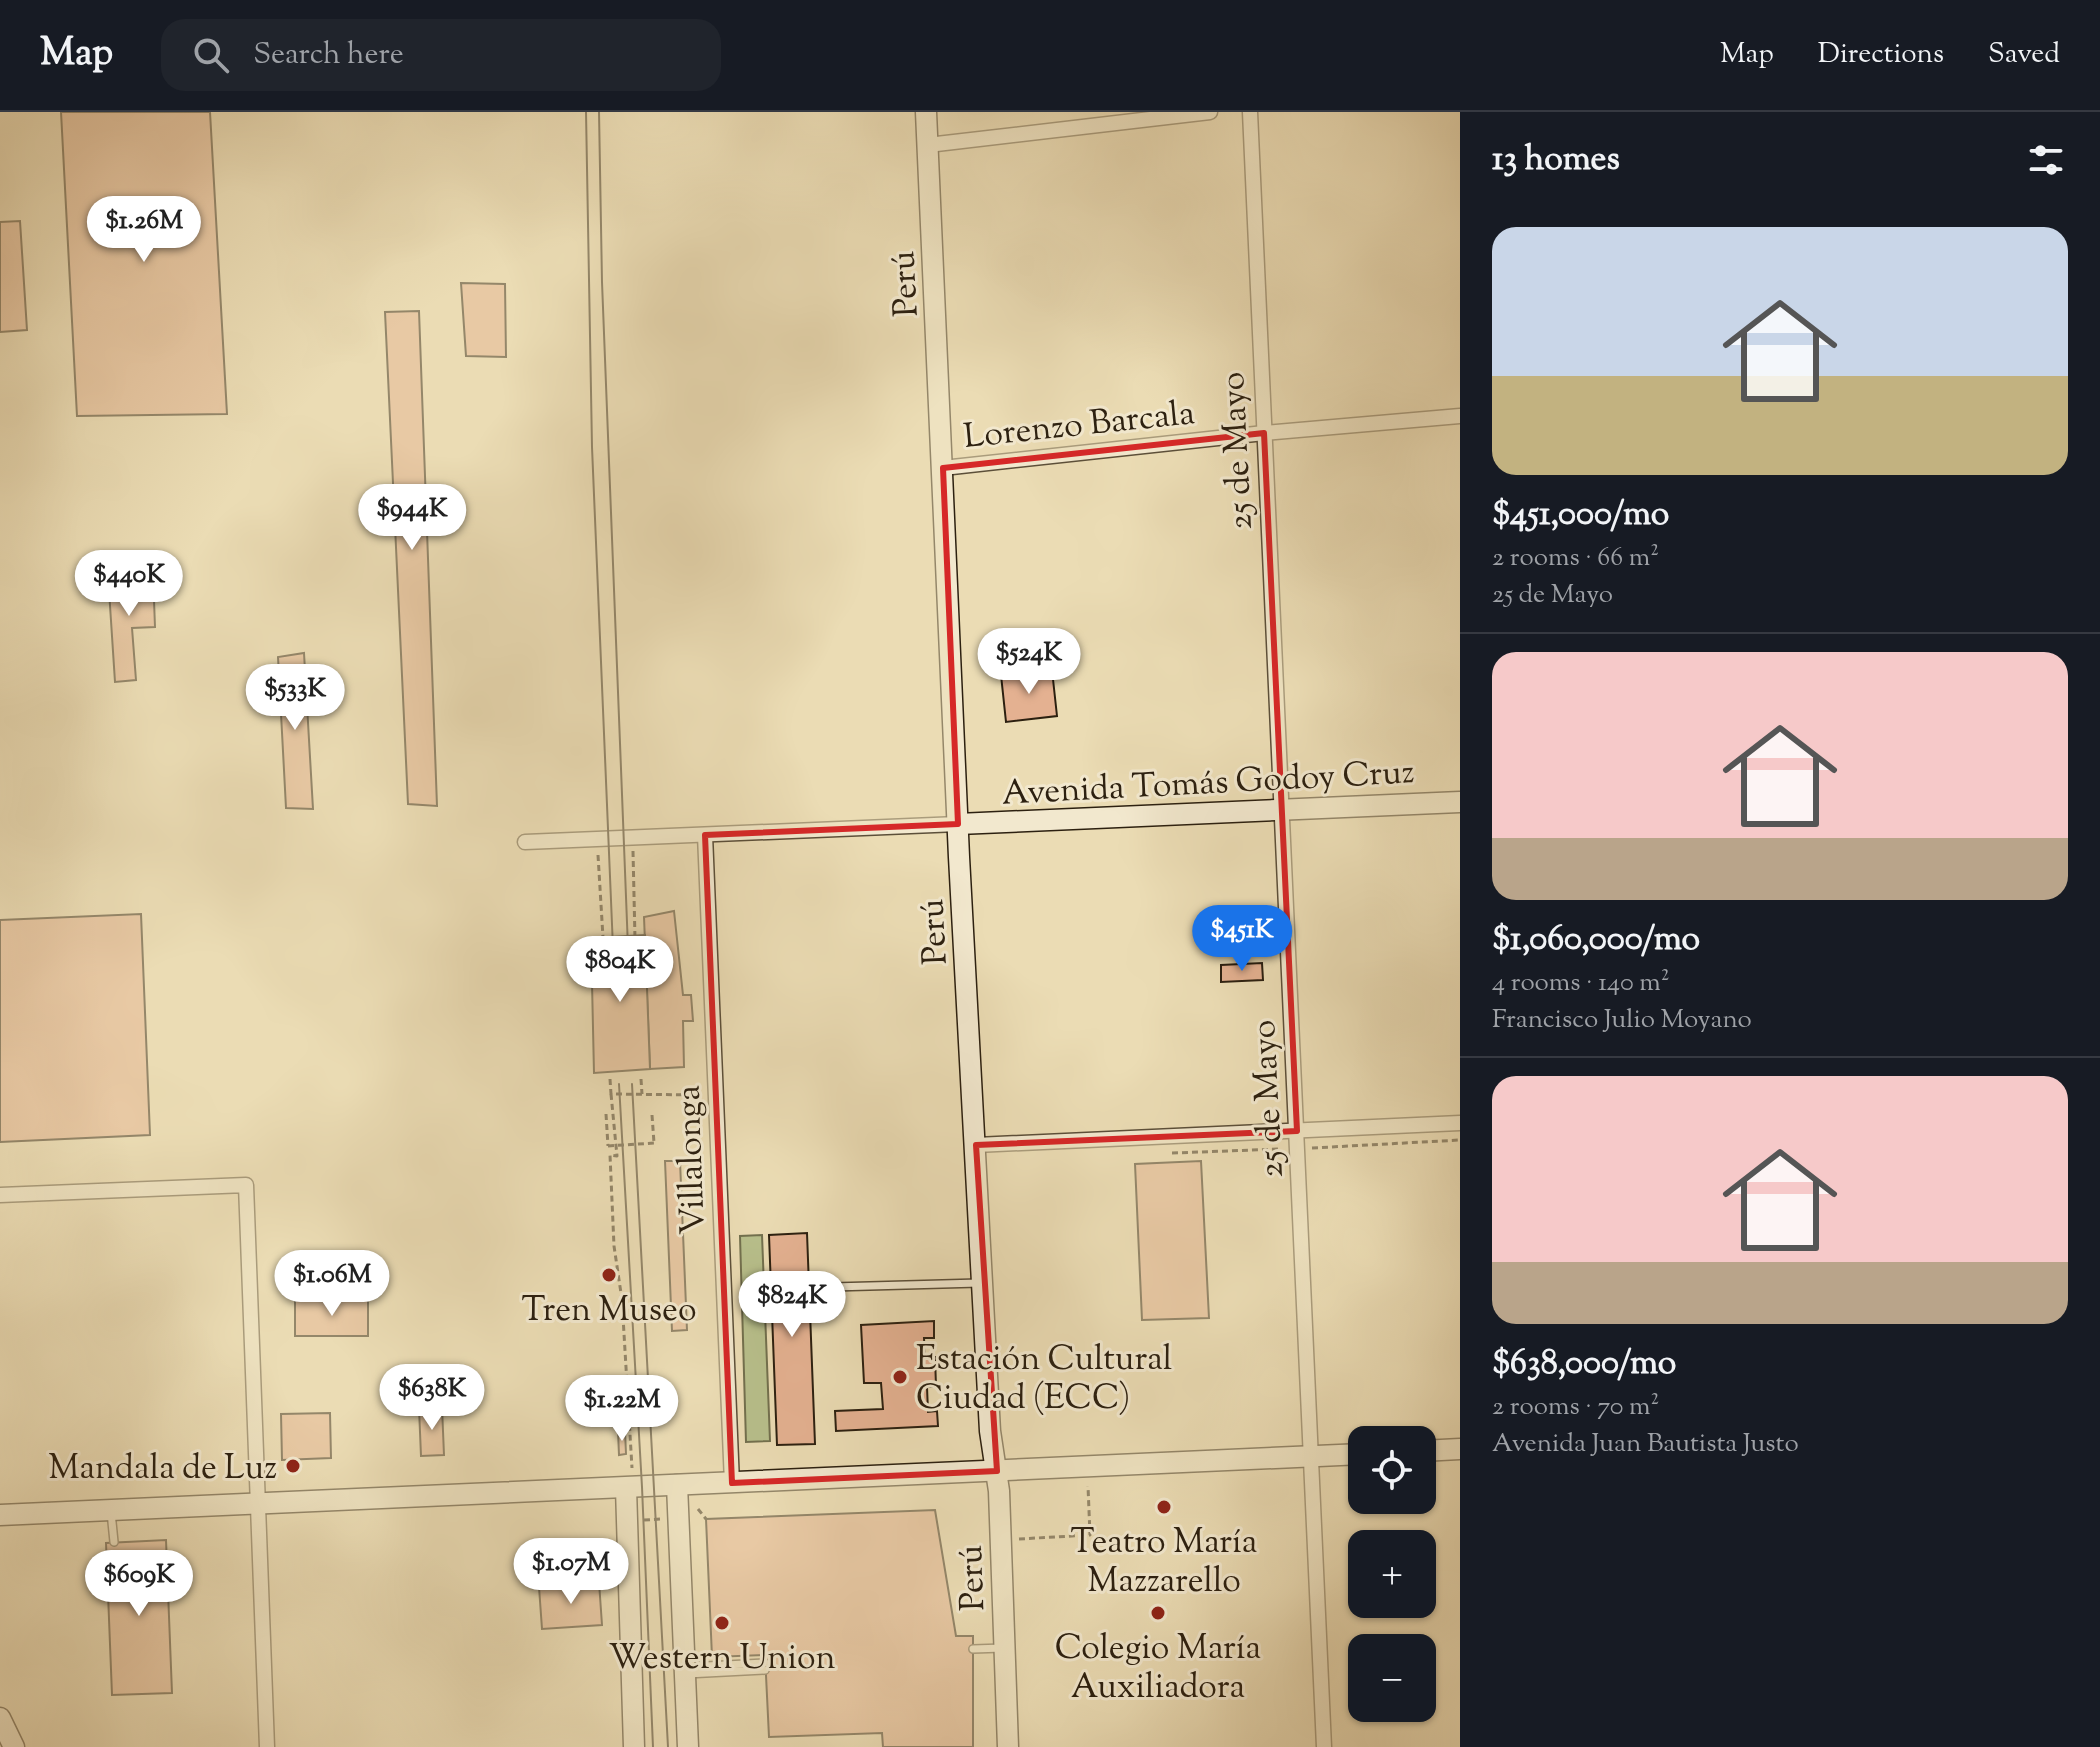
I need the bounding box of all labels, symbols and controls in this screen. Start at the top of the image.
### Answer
search box [161,19,721,91]
text: Map [40,28,113,82]
icon: search [189,33,233,77]
text: Search here [253,34,404,77]
text: Map [1720,35,1774,75]
text: Directions [1818,35,1944,75]
text: Saved [1988,35,2060,75]
text: 13 homes [1492,136,1620,185]
icon: filters [2024,138,2068,182]
pin: $1.26M [79,196,209,264]
text: $1.26M [105,203,183,240]
street label: Perú [880,250,933,318]
icon: home [1708,279,1852,423]
street label: 25 de Mayo [1210,371,1267,531]
street label: Lorenzo Barcala [961,390,1197,463]
pin: $944K [356,484,468,552]
text: $944K [376,491,448,528]
text: $451,000/mo [1492,491,1669,540]
text: 2 rooms · 66 m² [1492,540,1659,577]
pin: $440K [73,550,185,618]
text: $440K [93,557,165,594]
text: 25 de Mayo [1492,577,1613,614]
pin: $524K [973,628,1085,696]
text: $524K [996,635,1062,672]
pin: $533K [239,664,351,732]
text: $533K [264,671,326,708]
icon: home [1708,704,1852,848]
street label: Avenida Tomás Godoy Cruz [1001,749,1416,820]
street label: Perú [909,898,962,966]
pin: $451K [1186,905,1298,973]
text: $451K [1210,912,1274,949]
text: $1,060,000/mo [1492,916,1700,965]
pin: $804K [564,936,676,1004]
text: $804K [584,943,656,980]
text: 4 rooms · 140 m² [1492,965,1669,1002]
text: Francisco Julio Moyano [1492,1002,1752,1039]
street label: 25 de Mayo [1241,1019,1298,1179]
street label: Villalonga [665,1084,720,1235]
icon: home [1708,1128,1852,1272]
pin: $1.06M [267,1250,397,1318]
text: $1.06M [292,1257,372,1294]
marker: Tren Museo [600,1266,618,1284]
pin: $824K [736,1271,848,1339]
text: $824K [757,1278,827,1315]
place label: Tren Museo [522,1287,696,1336]
place label: Estación Cultural Ciudad (ECC) [916,1336,1172,1424]
text: $638,000/mo [1492,1340,1676,1389]
pin: $638K [376,1364,488,1432]
marker: Estación Cultural Ciudad (ECC) [891,1368,909,1386]
text: $638K [397,1371,467,1408]
pin: $1.22M [557,1375,687,1443]
text: $1.22M [583,1382,661,1419]
text: 2 rooms · 70 m² [1492,1389,1659,1426]
map controls [1348,1426,1436,1722]
button: locate [1348,1426,1436,1514]
text: Avenida Juan Bautista Justo [1492,1426,1799,1463]
place label: Mandala de Luz [48,1445,277,1494]
marker: Mandala de Luz [284,1457,302,1475]
marker: Teatro María Mazzarello [1155,1498,1173,1516]
place label: Teatro María Mazzarello [1071,1519,1257,1607]
button: + [1348,1530,1436,1618]
pin: $1.07M [506,1538,636,1606]
street label: Perú [948,1544,999,1612]
text: $1.07M [532,1545,610,1582]
pin: $609K [83,1550,195,1618]
text: $609K [103,1557,175,1594]
marker: Colegio María Auxiliadora [1149,1604,1167,1622]
marker: Western Union [713,1614,731,1632]
place label: Colegio María Auxiliadora [1055,1625,1261,1713]
button: − [1348,1634,1436,1722]
place label: Western Union [608,1635,836,1684]

